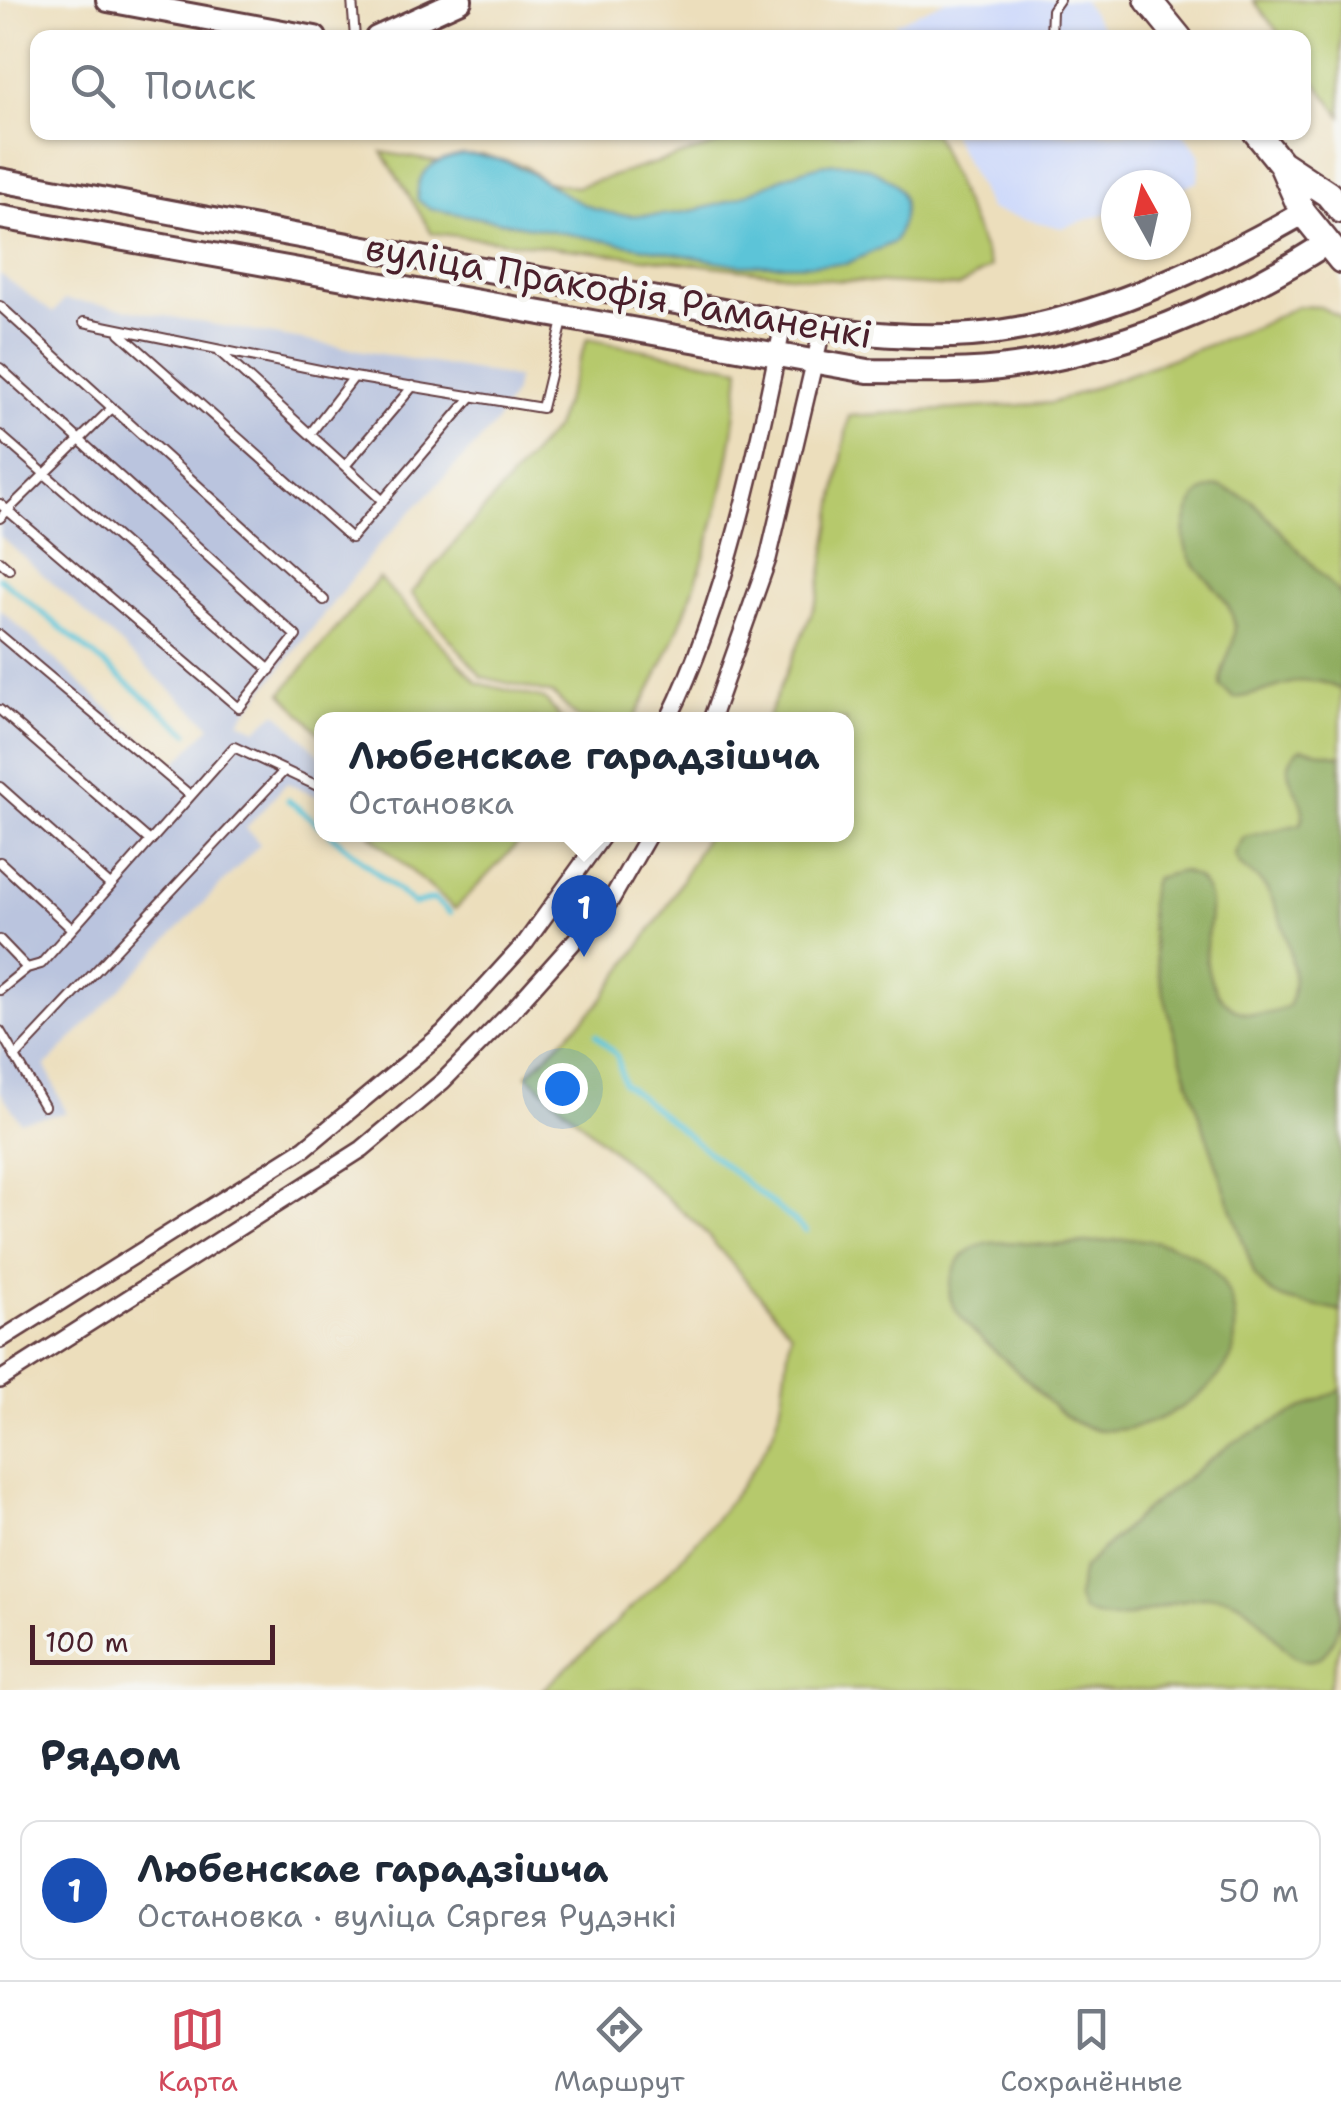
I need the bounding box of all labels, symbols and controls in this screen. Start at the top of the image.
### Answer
search box [30,30,1311,140]
icon: search [65,58,120,113]
text: Поиск [145,60,256,111]
north arrow [1101,170,1191,260]
street label: вуліца Пракофія Раманенкі [362,221,876,360]
popup [314,712,854,842]
text: Любенскае гарадзішча [348,730,820,781]
text: Остановка [348,781,514,824]
pin: 1 [552,874,616,957]
your location [537,1063,588,1114]
scale bar [30,1620,275,1664]
text: 100 m [45,1623,129,1661]
text: Рядом [40,1727,181,1783]
text: Любенскае гарадзішча [137,1843,609,1894]
text: 1 [67,1869,82,1912]
text: 50 m [1219,1869,1299,1912]
text: Остановка · вуліца Сяргея Рудэнкі [137,1894,677,1937]
tab: Карта [158,2002,238,2100]
tab: Маршрут [554,2002,684,2100]
tab: Сохранённые [1000,2002,1183,2100]

